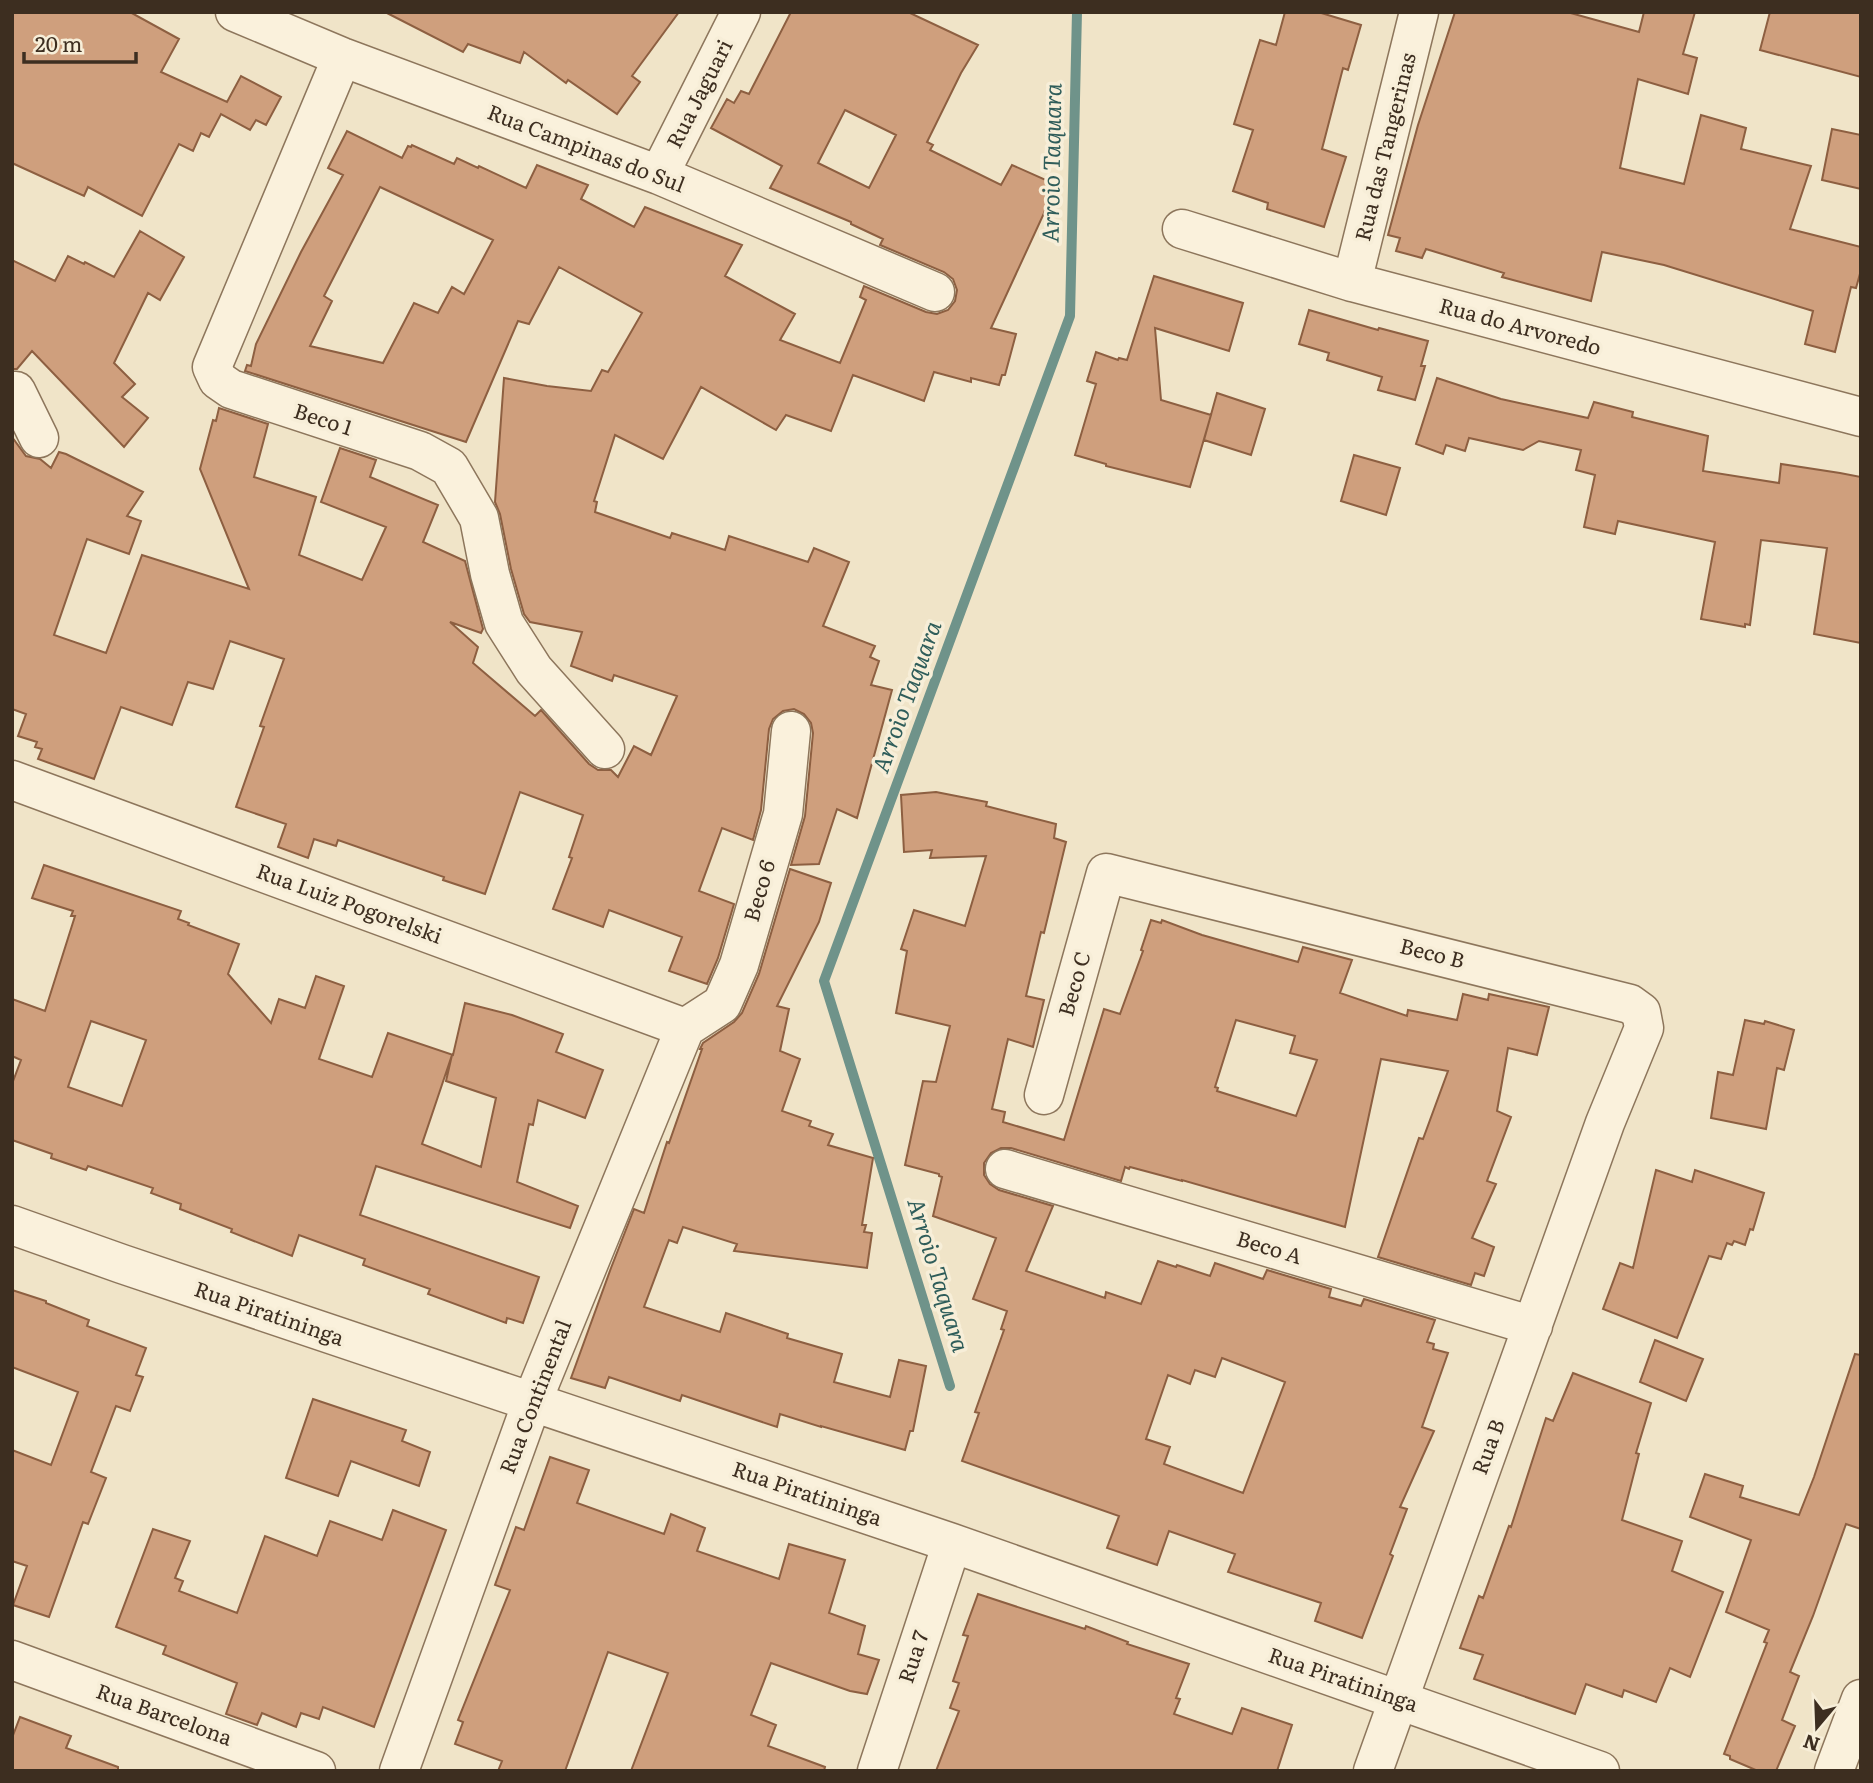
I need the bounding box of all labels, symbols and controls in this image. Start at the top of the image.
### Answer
scale bar [24,21,136,65]
text: 20 m [35,27,82,58]
street label: Rua Jaguari [657,33,738,153]
street label: Rua das Tangerinas [1345,49,1422,244]
water label: Arroio Taquara [1032,83,1068,243]
street label: Rua Campinas do Sul [484,95,690,199]
street label: Rua do Arvoredo [1436,288,1605,361]
street label: Beco 1 [290,394,358,442]
water label: Arroio Taquara [862,615,948,777]
street label: Rua Luiz Pogorelski [253,854,447,950]
street label: Beco 6 [734,856,781,925]
street label: Beco B [1397,929,1468,975]
street label: Beco C [1049,947,1097,1019]
water label: Arroio Taquara [900,1193,980,1356]
street label: Beco A [1233,1221,1307,1270]
street label: Rua Piratininga [191,1272,349,1352]
street label: Rua Continental [490,1314,577,1478]
street label: Rua B [1462,1414,1511,1478]
street label: Rua Piratininga [729,1452,887,1532]
street label: Rua 7 [889,1626,935,1687]
street label: Rua Piratininga [1265,1638,1423,1718]
street label: Rua Barcelona [92,1674,238,1752]
north arrow [1782,1692,1852,1762]
text: N [1799,1728,1823,1760]

